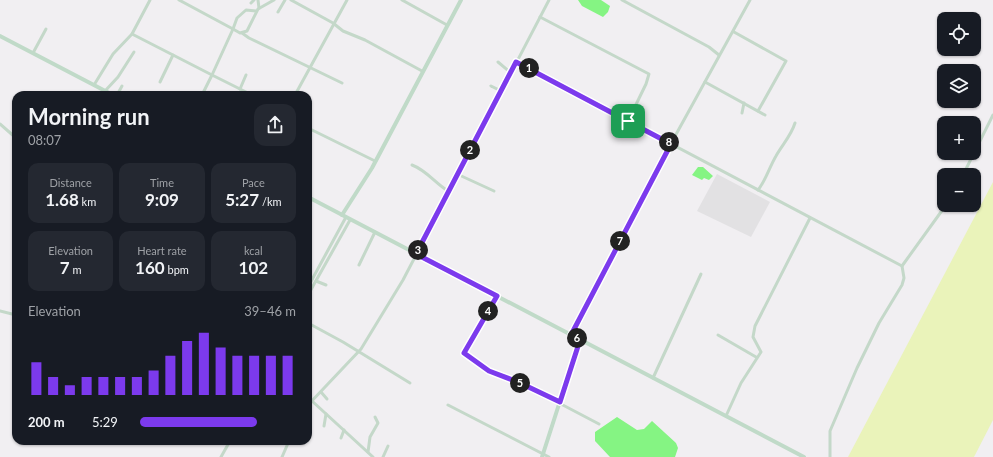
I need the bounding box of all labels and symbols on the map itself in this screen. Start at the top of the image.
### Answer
pin: 1 [519,58,539,78]
pin [611,104,645,138]
pin: 8 [659,132,679,152]
pin: 2 [460,140,480,160]
pin: 7 [610,231,630,251]
pin: 3 [408,240,428,260]
pin: 4 [478,301,498,321]
pin: 6 [567,328,587,348]
pin: 5 [510,373,530,393]

